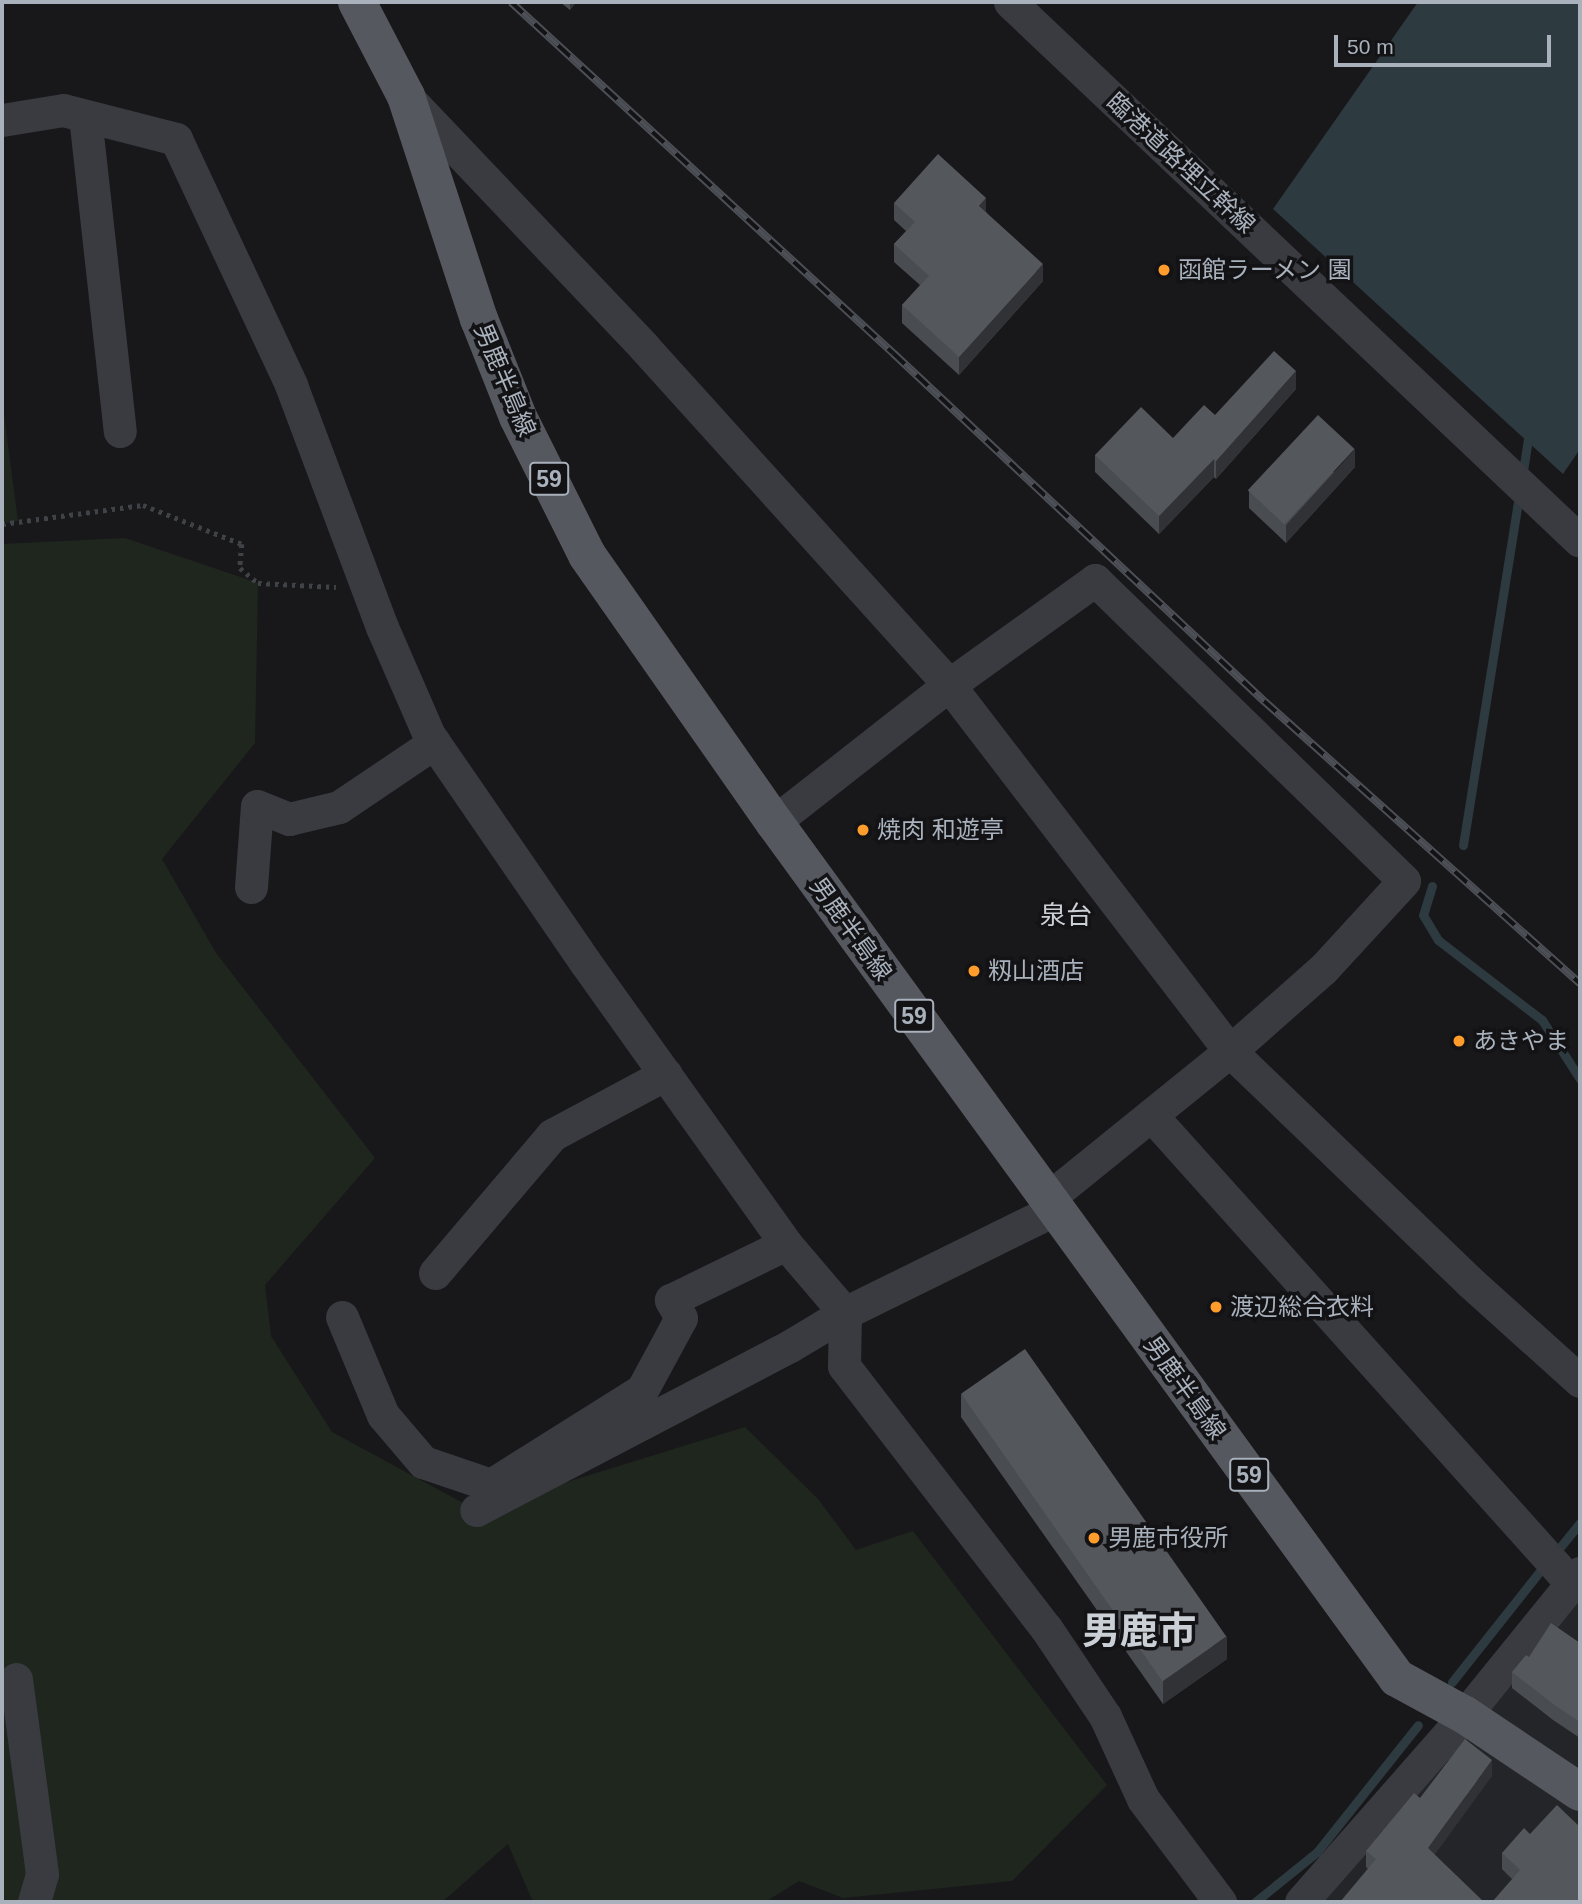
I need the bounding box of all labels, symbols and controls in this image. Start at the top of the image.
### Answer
scale bar [1337,21,1554,65]
text: 50 m [1347,35,1394,58]
street label: 臨港道路埋立幹線 [1101,87,1261,239]
place label: 函館ラーメン 園 [1178,256,1353,284]
marker: 函館ラーメン 園 [1156,262,1172,278]
street label: 男鹿半島線 [468,319,542,441]
road number: 59 [528,460,570,499]
place label: 焼肉 和遊亭 [877,816,1004,844]
marker: 焼肉 和遊亭 [855,822,871,838]
street label: 男鹿半島線 [804,872,898,986]
district label: 泉台 [1040,900,1092,932]
place label: 籾山酒店 [988,957,1084,985]
marker: 籾山酒店 [966,963,982,979]
road number: 59 [893,996,935,1036]
place label: あきやま [1473,1027,1569,1055]
marker: あきやま [1451,1033,1467,1049]
place label: 渡辺総合衣料 [1230,1293,1374,1321]
marker: 渡辺総合衣料 [1208,1299,1224,1315]
street label: 男鹿半島線 [1138,1331,1232,1445]
road number: 59 [1228,1456,1270,1494]
place label: 男鹿市役所 [1108,1524,1228,1552]
marker: 男鹿市役所 [1086,1530,1102,1546]
district label: 男鹿市 [1082,1609,1196,1655]

